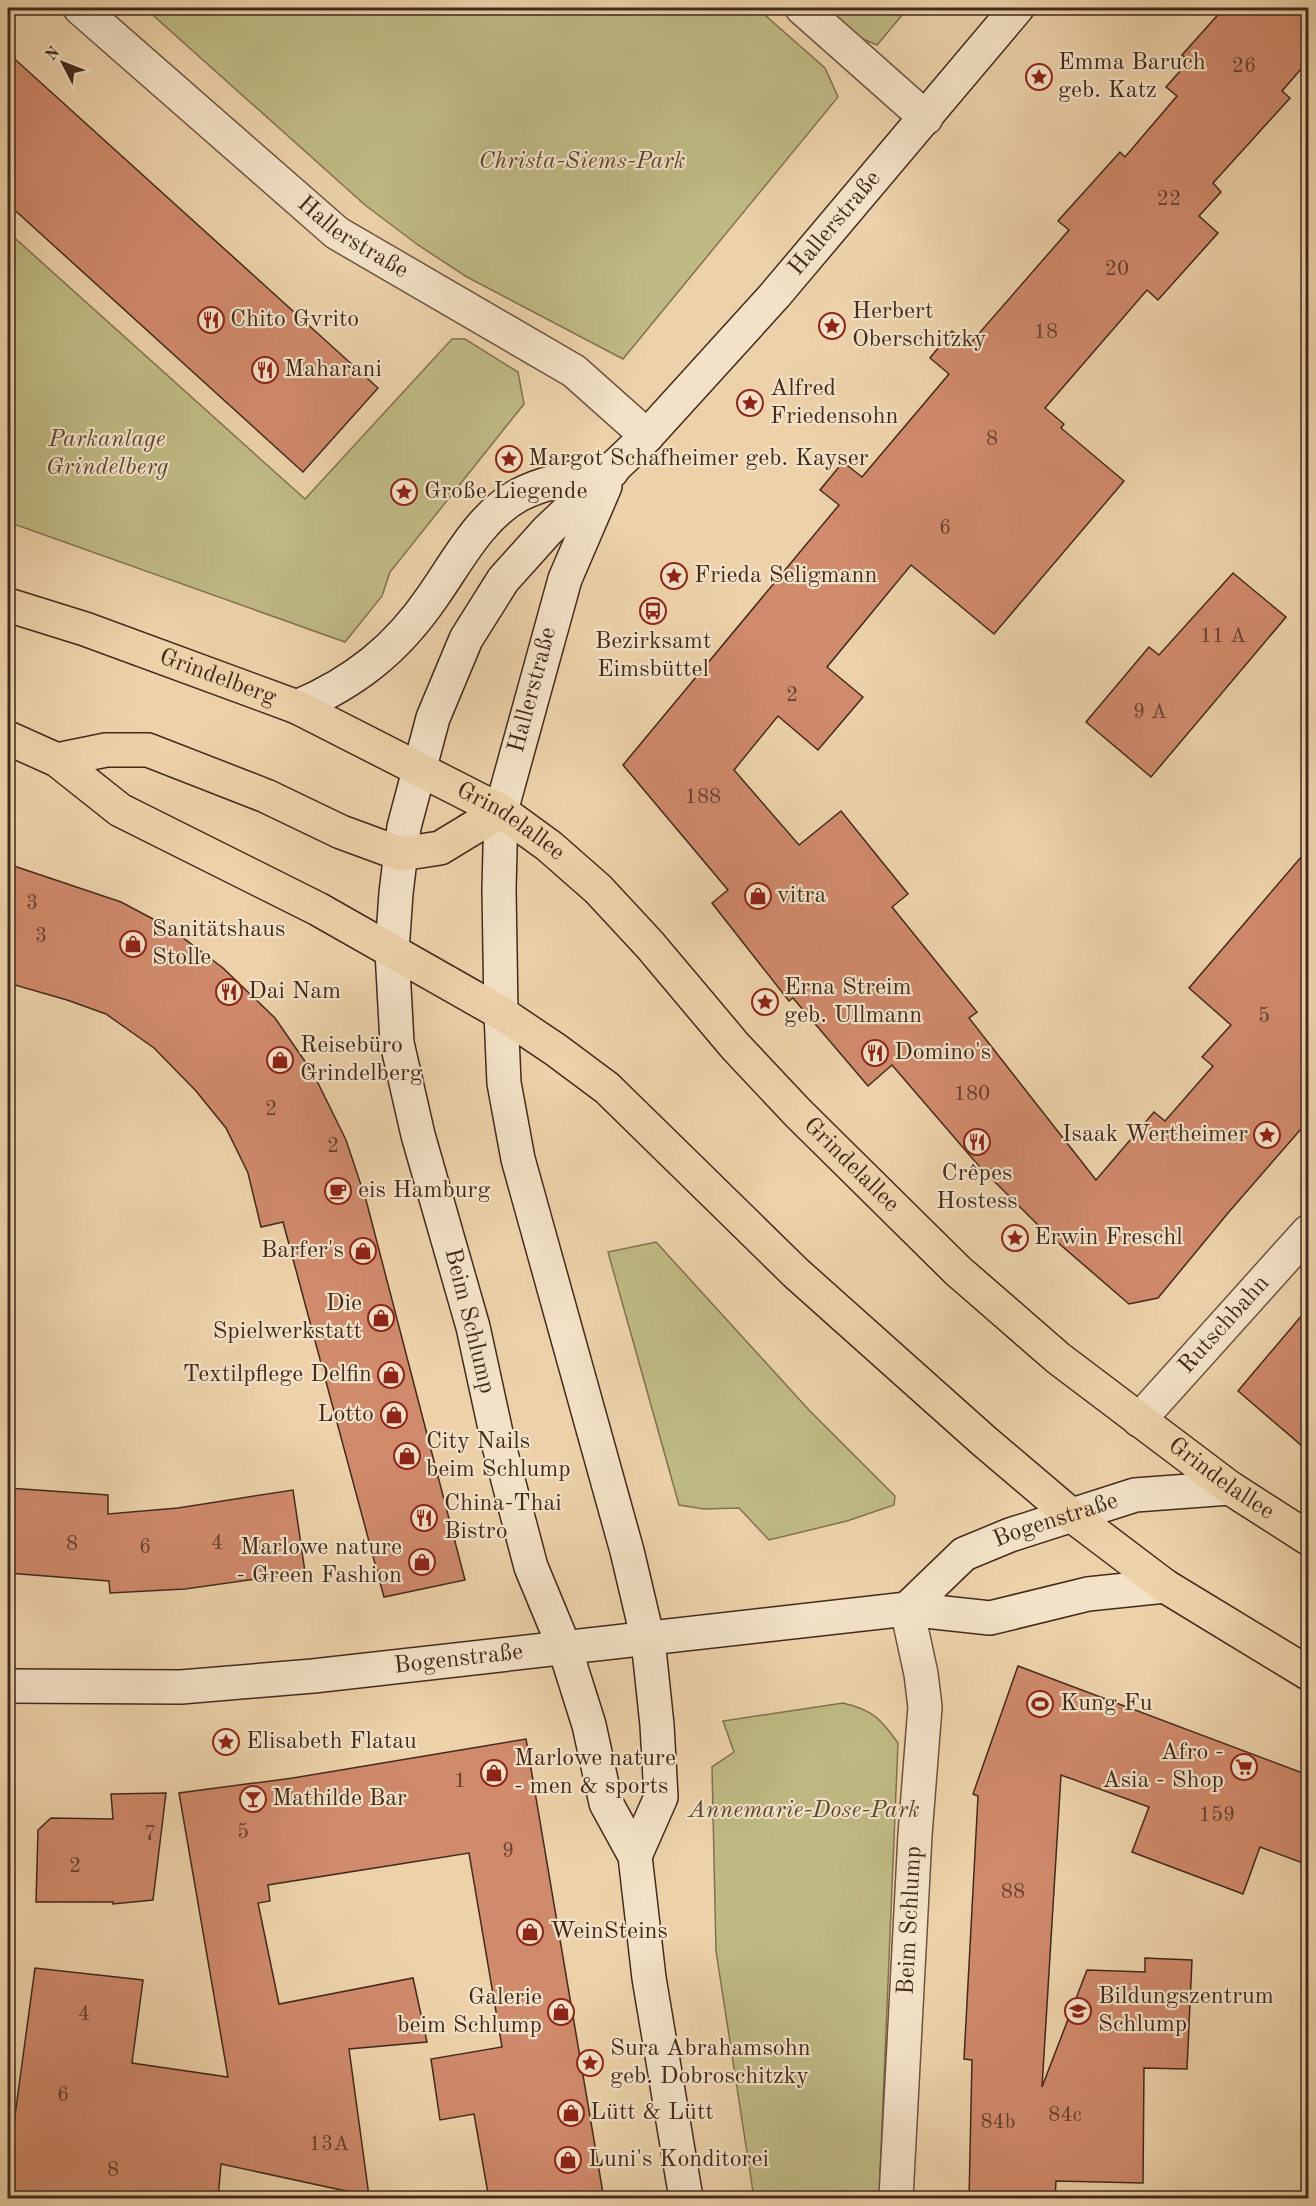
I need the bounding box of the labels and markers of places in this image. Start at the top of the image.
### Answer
place label: Emma Baruch geb. Katz [1058,51,1206,103]
place icon: Emma Baruch geb. Katz [1024,62,1054,92]
place label: Herbert Oberschitzky [852,300,987,352]
restaurant icon: Chito Gvrito [196,305,226,335]
place label: Chito Gvrito [230,308,359,332]
place icon: Herbert Oberschitzky [817,311,847,341]
restaurant icon: Maharani [250,355,280,385]
place label: Maharani [284,358,382,382]
place label: Alfred Friedensohn [770,377,898,429]
place icon: Alfred Friedensohn [735,388,765,418]
place icon: Margot Schafheimer geb. Kayser [494,444,524,474]
place label: Margot Schafheimer geb. Kayser [528,447,869,471]
place icon: Große Liegende [389,477,419,507]
place label: Große Liegende [424,480,588,504]
place icon: Frieda Seligmann [659,561,689,591]
place label: Frieda Seligmann [694,564,877,588]
bus stop icon: Bezirksamt Eimsbüttel [638,596,668,626]
place label: Bezirksamt Eimsbüttel [595,630,711,682]
shop icon: vitra [743,881,773,911]
place label: vitra [777,884,826,908]
place label: Sanitätshaus Stolle [152,918,285,970]
shop icon: Sanitätshaus Stolle [118,929,148,959]
place label: Erna Streim geb. Ullmann [784,976,922,1028]
restaurant icon: Dai Nam [214,977,244,1007]
place label: Dai Nam [248,980,341,1004]
place icon: Erna Streim geb. Ullmann [750,987,780,1017]
place label: Reisebüro Grindelberg [300,1034,423,1086]
restaurant icon: Domino's [860,1038,890,1068]
place label: Domino's [894,1041,991,1065]
shop icon: Reisebüro Grindelberg [265,1045,295,1075]
place icon: Isaak Wertheimer [1252,1120,1282,1150]
place label: Isaak Wertheimer [1062,1123,1248,1147]
restaurant icon: Crêpes Hostess [962,1127,992,1157]
place label: Crêpes Hostess [936,1162,1018,1214]
cafe icon: eis Hamburg [323,1176,353,1206]
place label: eis Hamburg [358,1179,490,1203]
place icon: Erwin Freschl [1000,1223,1030,1253]
place label: Erwin Freschl [1034,1226,1183,1250]
shop icon: Barfer's [348,1236,378,1266]
place label: Barfer's [261,1239,344,1263]
place label: Die Spielwerkstatt [212,1292,362,1344]
shop icon: Die Spielwerkstatt [366,1303,396,1333]
shop icon: Textilpflege Delfin [376,1360,406,1390]
place label: Textilpflege Delfin [183,1363,372,1387]
shop icon: Lotto [379,1400,409,1430]
place label: Lotto [317,1403,374,1427]
place label: City Nails beim Schlump [426,1430,571,1482]
shop icon: City Nails beim Schlump [392,1441,422,1471]
place label: China-Thai Bistro [444,1492,562,1544]
restaurant icon: China-Thai Bistro [409,1503,439,1533]
place label: Marlowe nature - Green Fashion [236,1536,402,1588]
shop icon: Marlowe nature - Green Fashion [407,1547,437,1577]
sports icon: Kung Fu [1025,1689,1055,1719]
place label: Kung Fu [1060,1692,1153,1716]
place icon: Elisabeth Flatau [211,1727,241,1757]
place label: Elisabeth Flatau [246,1730,417,1754]
place label: Afro - Asia - Shop [1102,1741,1224,1793]
place label: Marlowe nature - men & sports [514,1747,676,1799]
supermarket icon: Afro - Asia - Shop [1229,1752,1259,1782]
shop icon: Marlowe nature - men & sports [479,1758,509,1788]
bar icon: Mathilde Bar [238,1784,268,1814]
place label: Mathilde Bar [272,1787,407,1811]
shop icon: WeinSteins [515,1917,545,1947]
place label: WeinSteins [550,1920,668,1944]
place label: Bildungszentrum Schlump [1098,1985,1274,2037]
place label: Galerie beim Schlump [397,1986,542,2038]
school or university icon: Bildungszentrum Schlump [1063,1996,1093,2026]
shop icon: Galerie beim Schlump [546,1997,576,2027]
place label: Sura Abrahamsohn geb. Dobroschitzky [610,2037,811,2089]
place icon: Sura Abrahamsohn geb. Dobroschitzky [575,2048,605,2078]
shop icon: Lütt & Lütt [556,2098,586,2128]
place label: Lütt & Lütt [590,2101,714,2125]
shop icon: Luni's Konditorei [553,2145,583,2175]
place label: Luni's Konditorei [588,2148,769,2172]

